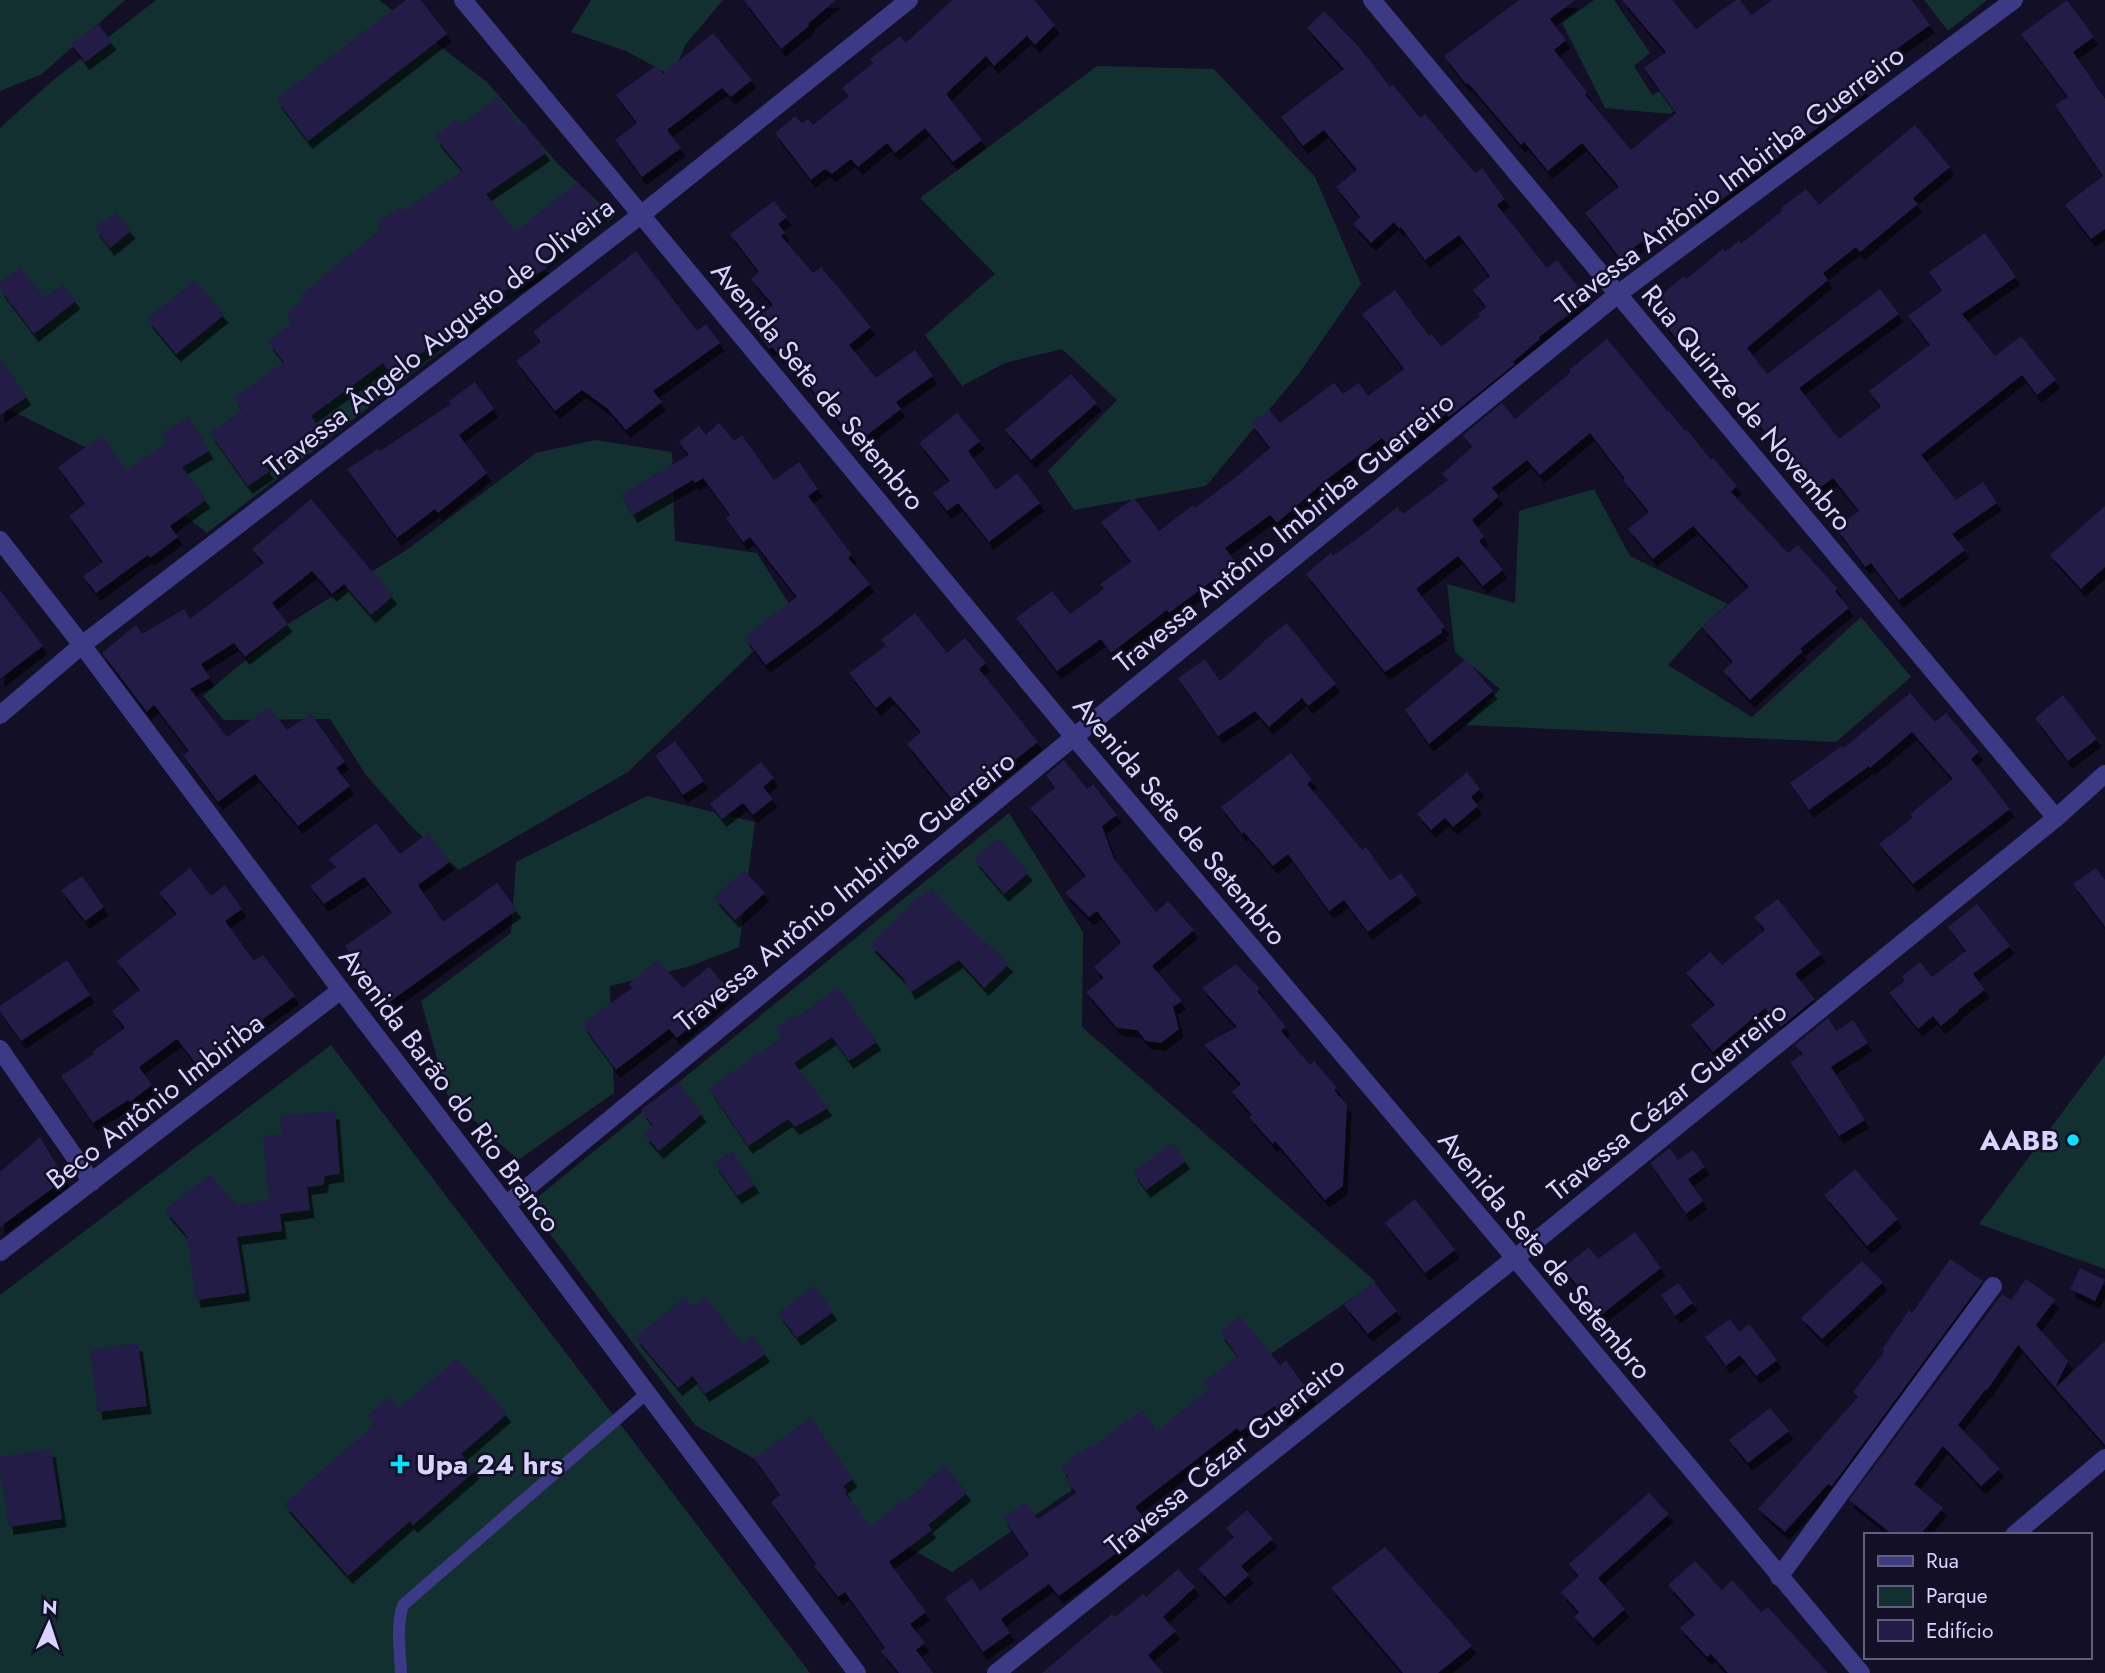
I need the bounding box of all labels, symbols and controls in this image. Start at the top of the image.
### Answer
street label: Travessa Antônio Imbiriba Guerreiro [1547,35,1913,325]
street label: Travessa Ângelo Augusto de Oliveira [255,187,623,487]
street label: Avenida Sete de Setembro [701,252,935,520]
street label: Rua Quinze de Novembro [1632,276,1862,540]
street label: Travessa Antônio Imbiriba Guerreiro [1105,381,1463,683]
street label: Avenida Sete de Setembro [1063,687,1297,955]
street label: Travessa Antônio Imbiriba Guerreiro [666,740,1024,1042]
street label: Avenida Barão do Rio Branco [329,939,571,1241]
street label: Travessa Cézar Guerreiro [1538,991,1796,1211]
street label: Beco Antônio Imbiriba [37,1003,273,1199]
place label: AABB [1979,1120,2059,1161]
street label: Avenida Sete de Setembro [1428,1121,1662,1389]
marker: AABB [2065,1132,2081,1148]
street label: Travessa Cézar Guerreiro [1096,1346,1354,1566]
place label: Upa 24 hrs [416,1444,563,1485]
marker: Upa 24 hrs [390,1454,410,1474]
legend [1864,1533,2091,1659]
text: Rua [1926,1546,1959,1576]
text: Parque [1926,1581,1988,1611]
north arrow [14,1589,84,1659]
text: N [42,1594,58,1621]
text: Edifício [1926,1616,1993,1646]

